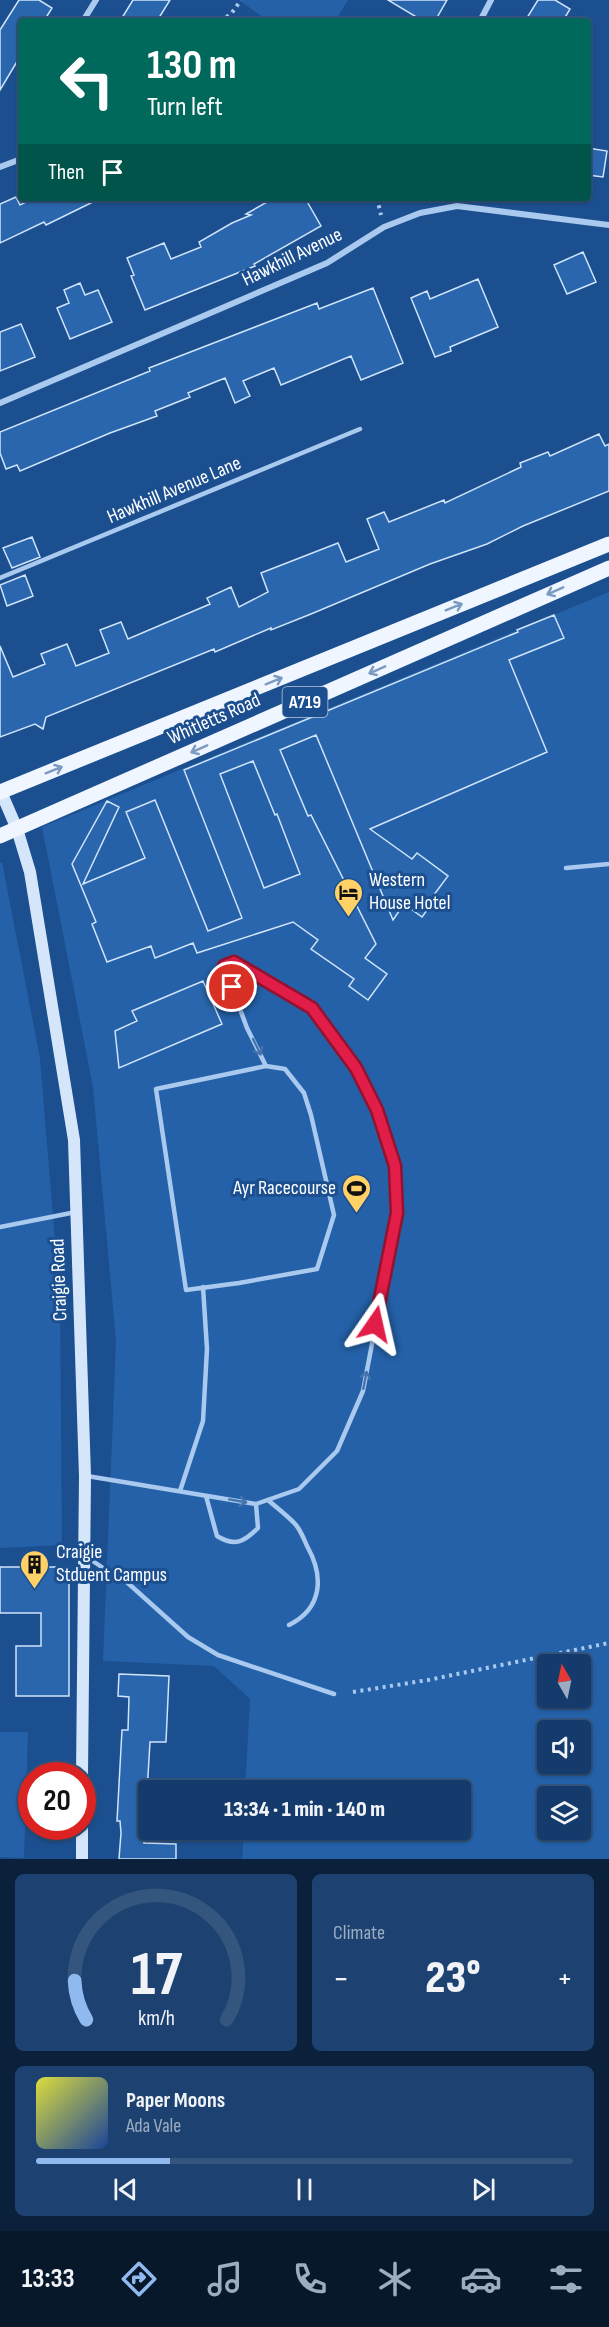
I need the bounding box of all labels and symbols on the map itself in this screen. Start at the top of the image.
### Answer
street label: Hawkhill Avenue [238,222,346,292]
street label: Hawkhill Avenue Lane [103,451,245,529]
one-way arrow [547,586,565,598]
one-way arrow [445,601,463,612]
one-way arrow [368,665,387,676]
one-way arrow [264,675,282,686]
road number: A719 [282,687,328,717]
street label: Whitletts Road [164,688,264,750]
one-way arrow [190,744,208,755]
one-way arrow [44,764,63,775]
place label: Western House Hotel [369,868,450,915]
hotel icon: Western House Hotel [332,876,364,918]
pin [206,961,257,1012]
one-way arrow [251,1038,263,1056]
sports icon: Ayr Racecourse [341,1172,373,1214]
place label: Ayr Racecourse [232,1176,336,1200]
street label: Craigie Road [46,1238,72,1322]
position arrow [343,1292,407,1356]
one-way arrow [360,1370,371,1390]
one-way arrow [227,1496,247,1507]
place label: Craigie Stduent Campus [56,1540,167,1587]
building icon: Craigie Stduent Campus [19,1548,51,1590]
north arrow [537,1654,591,1708]
speed limit sign: 20 [18,1762,96,1840]

